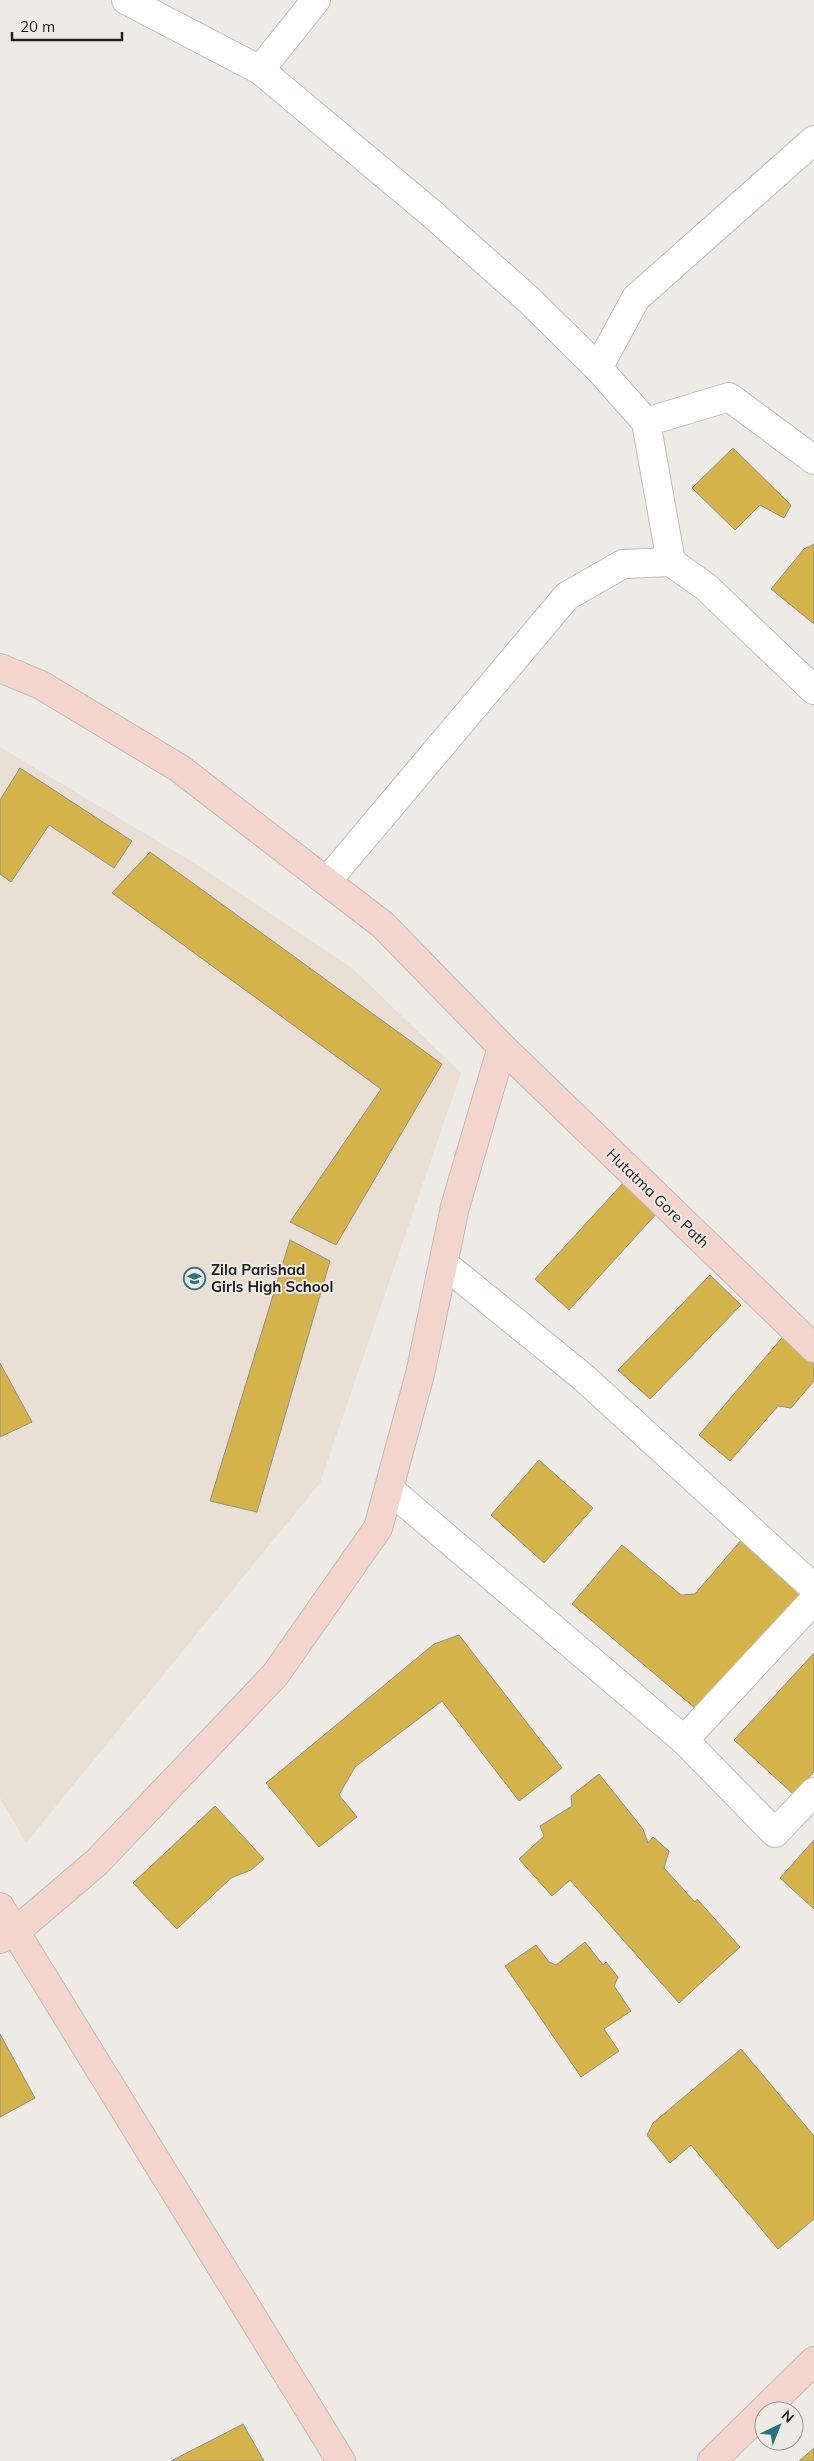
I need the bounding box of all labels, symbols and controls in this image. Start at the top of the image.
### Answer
scale bar [12,10,122,42]
text: 20 m [20,17,55,36]
street label: Hutatma Gore Path [603,1144,713,1252]
place label: Zila Parishad Girls High School [211,1260,333,1296]
school or university icon: Zila Parishad Girls High School [183,1266,207,1290]
north arrow [754,2401,804,2451]
text: N [778,2406,798,2427]

